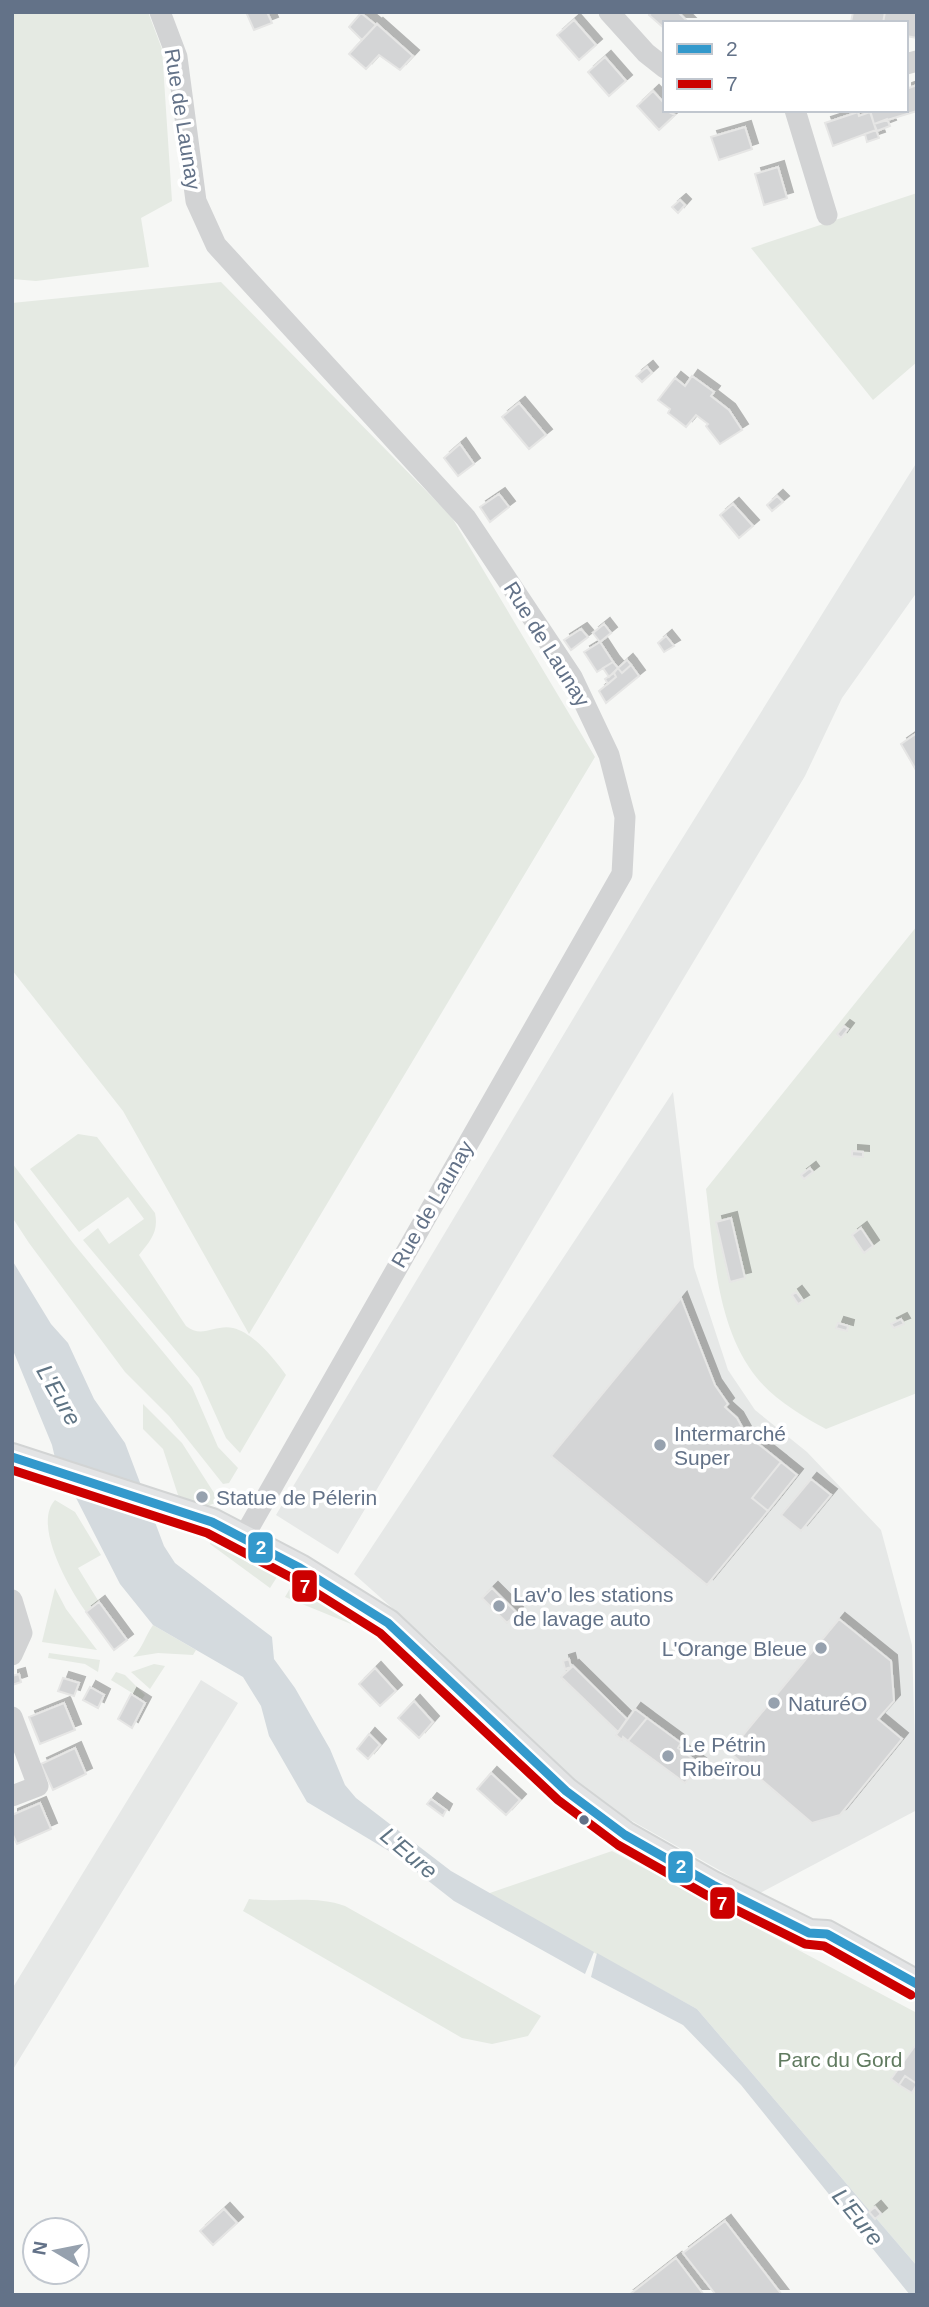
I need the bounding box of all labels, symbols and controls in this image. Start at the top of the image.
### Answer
legend [663,21,908,112]
text: 2 [726,37,738,60]
street label: Rue de Launay [160,47,206,192]
text: 7 [726,72,738,95]
street label: Rue de Launay [500,578,595,711]
street label: Rue de Launay [386,1136,478,1271]
water label: L'Eure [31,1360,87,1430]
place label: Intermarché Super [674,1422,786,1469]
marker: Intermarché Super [652,1437,668,1453]
place label: Statue de Pélerin [216,1486,377,1509]
marker: Statue de Pélerin [194,1489,210,1505]
line badge: 2 [247,1531,274,1564]
text: 2 [256,1537,266,1558]
line badge: 7 [291,1569,318,1603]
text: 7 [300,1576,310,1597]
place label: Lav'o les stations de lavage auto [513,1583,673,1630]
marker: Lav'o les stations de lavage auto [491,1598,507,1614]
place label: L'Orange Bleue [662,1637,807,1660]
marker: L'Orange Bleue [813,1640,829,1656]
place label: NaturéO [788,1692,867,1715]
marker: NaturéO [766,1695,782,1711]
place label: Le Pétrin Ribeïrou [682,1733,766,1780]
marker: Le Pétrin Ribeïrou [660,1748,676,1764]
unlabelled marker [577,1813,591,1827]
water label: L'Eure [375,1822,443,1884]
line badge: 2 [667,1850,694,1884]
text: 2 [676,1856,686,1877]
line badge: 7 [709,1886,736,1920]
text: 7 [717,1893,727,1914]
park label: Parc du Gord [778,2048,902,2071]
water label: L'Eure [827,2183,889,2251]
north arrow [21,2216,91,2286]
text: N [28,2240,51,2257]

